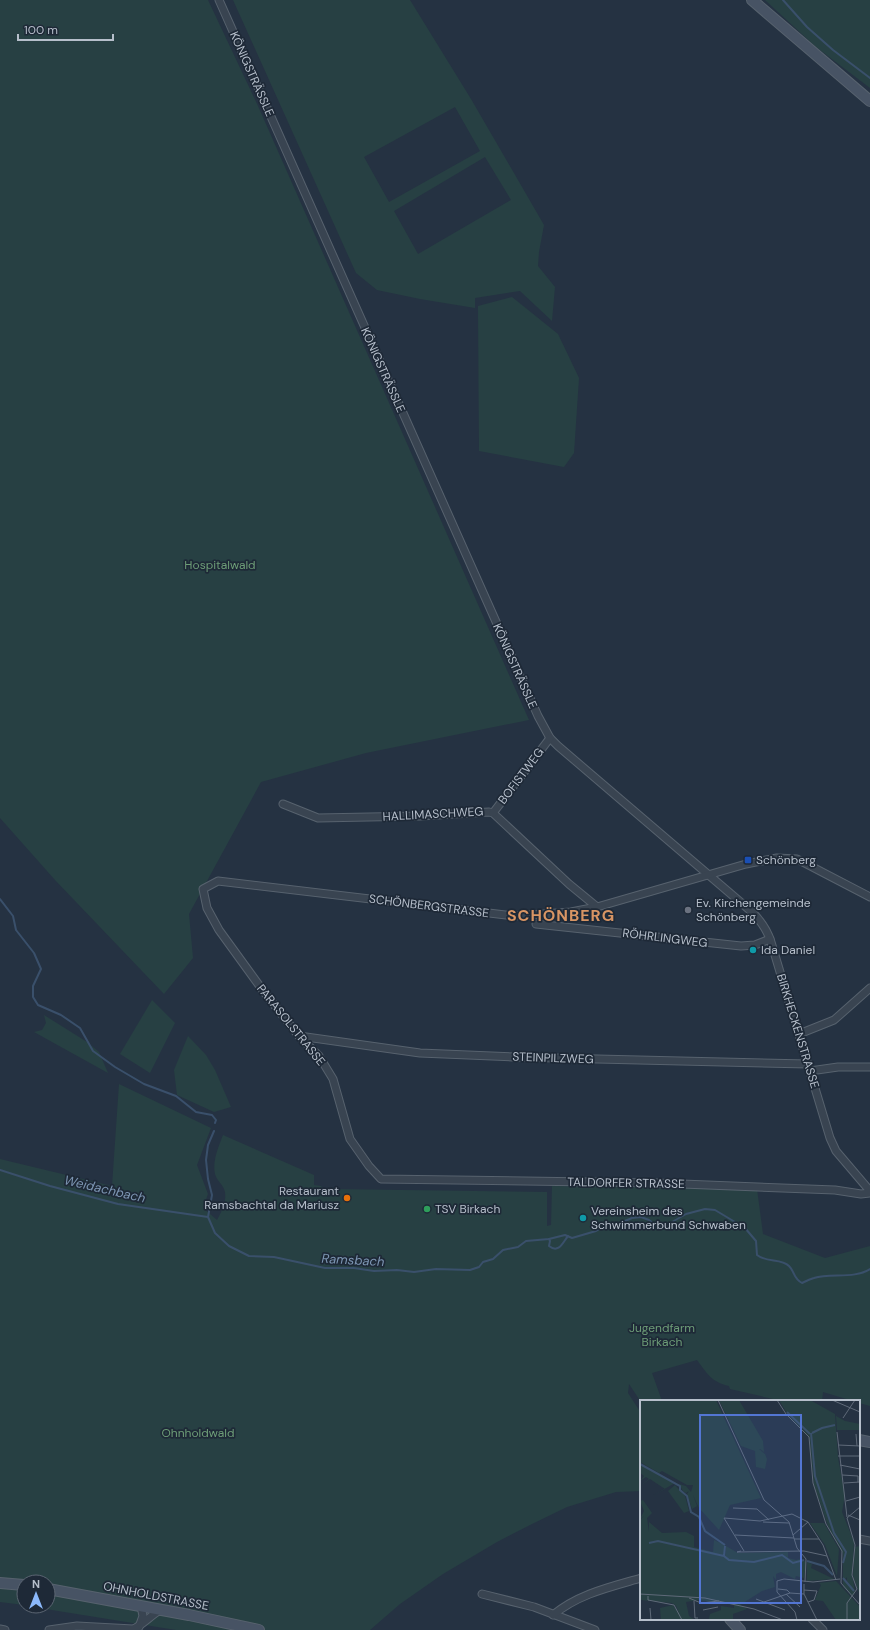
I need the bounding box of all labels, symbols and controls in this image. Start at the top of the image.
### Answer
scale bar [18,16,113,42]
text: 100 m [24,22,58,38]
street label: KÖNIGSTRÄSSLE [226,29,278,119]
street label: KÖNIGSTRÄSSLE [357,325,409,415]
park label: Hospitalwald [184,557,256,573]
street label: KÖNIGSTRÄSSLE [489,621,541,711]
street label: BOFISTWEG [495,745,547,807]
street label: HALLIMASCHWEG [382,803,484,825]
place label: Schönberg [756,852,816,868]
marker: Schönberg [743,855,753,865]
street label: SCHÖNBERGSTRASSE [368,891,490,921]
place label: Ev. Kirchengemeinde Schönberg [696,895,811,925]
district label: SCHÖNBERG [507,905,615,926]
marker: Ev. Kirchengemeinde Schönberg [683,905,693,915]
street label: RÖHRLINGWEG [621,925,709,951]
place label: Ida Daniel [761,942,815,958]
marker: Ida Daniel [748,945,758,955]
street label: BIRKHECKENSTRASSE [773,972,823,1090]
street label: PARASOLSTRASSE [253,981,329,1069]
street label: STEINPILZWEG [512,1049,594,1067]
water label: Weidachbach [63,1171,147,1207]
street label: TALDORFER STRASSE [567,1174,685,1192]
place label: Restaurant Ramsbachtal da Mariusz [204,1183,339,1213]
marker: Restaurant Ramsbachtal da Mariusz [342,1193,352,1203]
place label: TSV Birkach [435,1201,500,1217]
place label: Vereinsheim des Schwimmerbund Schwaben [591,1203,746,1233]
marker: TSV Birkach [422,1204,432,1214]
marker: Vereinsheim des Schwimmerbund Schwaben [578,1213,588,1223]
water label: Ramsbach [321,1250,385,1270]
park label: Jugendfarm Birkach [629,1320,695,1350]
inset map [640,1400,860,1620]
park label: Ohnholdwald [162,1425,234,1441]
north arrow [16,1574,56,1614]
text: N [32,1577,40,1591]
street label: OHNHOLDSTRASSE [102,1578,210,1614]

